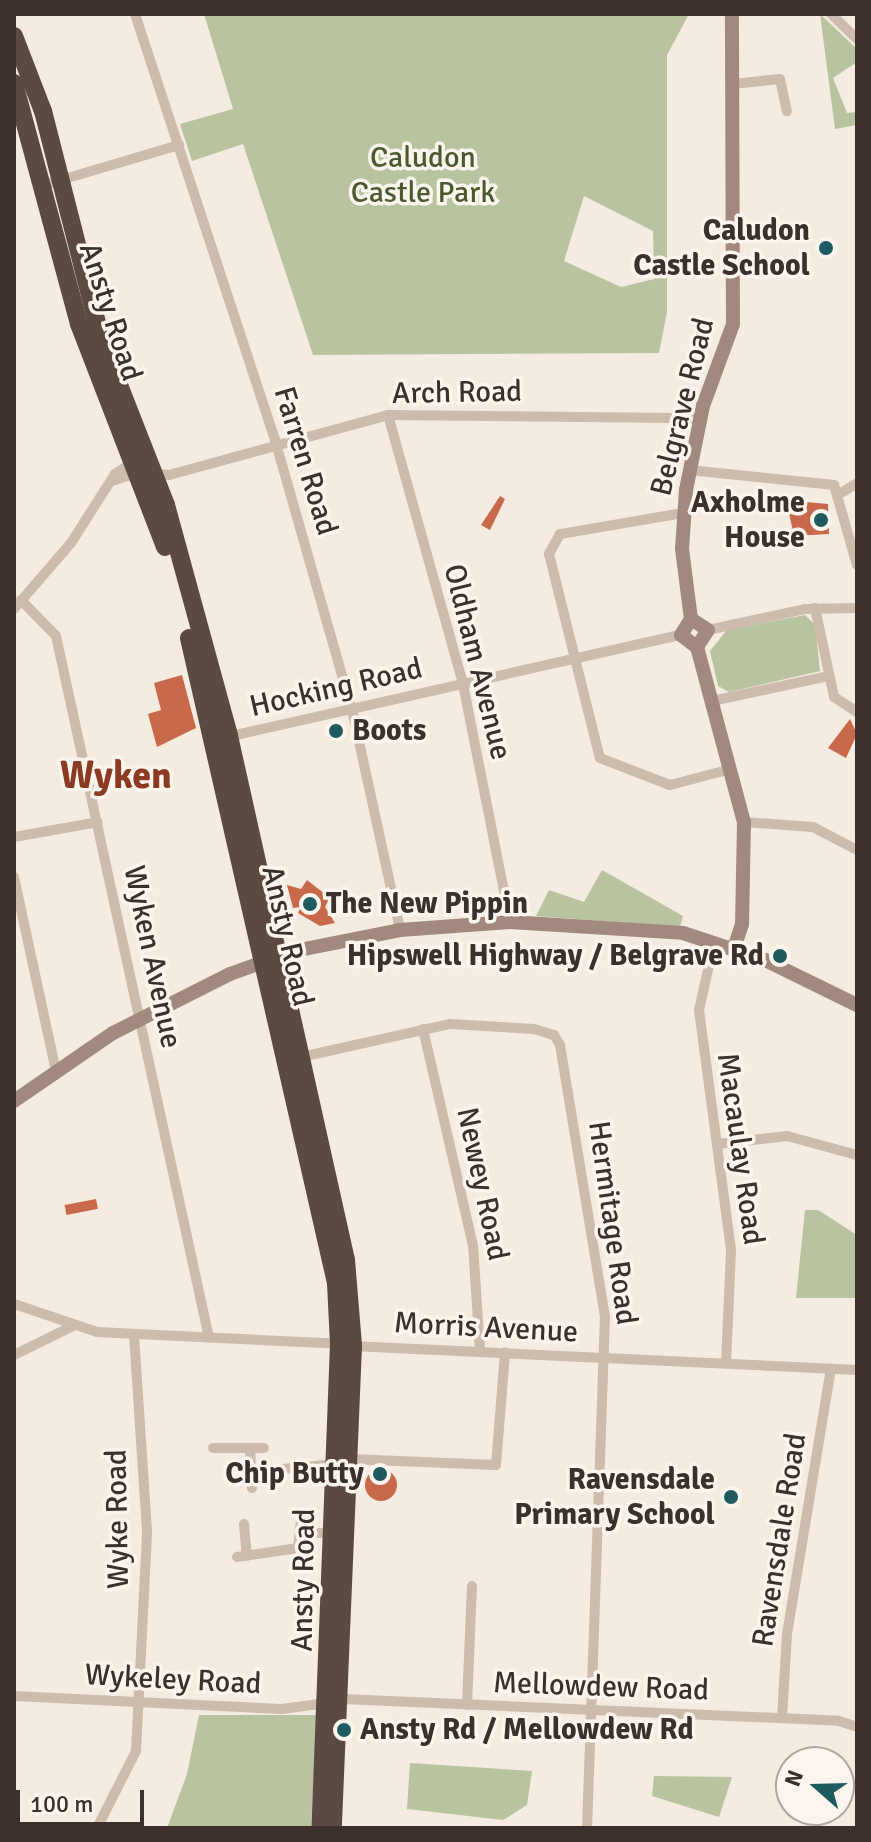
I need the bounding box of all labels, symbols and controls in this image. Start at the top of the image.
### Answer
park label: Caludon Castle Park [351,140,495,210]
place label: Caludon Castle School [633,213,810,284]
street label: Ansty Road [71,238,149,386]
marker: Caludon Castle School [817,239,835,257]
street label: Belgrave Road [643,314,723,500]
street label: Arch Road [392,374,522,412]
street label: Farren Road [265,382,345,540]
place label: Axholme House [691,485,805,556]
marker: Axholme House [812,511,830,529]
street label: Oldham Avenue [435,561,519,763]
street label: Hocking Road [246,651,426,725]
place label: Boots [352,713,426,749]
marker: Boots [327,722,345,740]
district label: Wyken [60,753,172,799]
street label: Wyken Avenue [115,862,189,1052]
street label: Ansty Road [253,862,321,1010]
place label: The New Pippin [326,886,528,922]
marker: The New Pippin [301,895,319,913]
place label: Hipswell Highway / Belgrave Rd [347,938,764,974]
marker: Hipswell Highway / Belgrave Rd [771,947,789,965]
street label: Macaulay Road [709,1051,771,1247]
street label: Newey Road [448,1104,516,1264]
street label: Hermitage Road [580,1119,644,1327]
street label: Morris Avenue [393,1305,579,1351]
street label: Ravensdale Road [745,1431,815,1649]
street label: Wyke Road [99,1449,137,1589]
place label: Chip Butty [225,1456,364,1492]
place label: Ravensdale Primary School [514,1462,715,1532]
marker: Chip Butty [371,1465,389,1483]
marker: Ravensdale Primary School [722,1488,740,1506]
street label: Ansty Road [285,1508,323,1652]
street label: Wykeley Road [84,1657,262,1703]
street label: Mellowdew Road [492,1665,710,1709]
place label: Ansty Rd / Mellowdew Rd [360,1712,694,1748]
marker: Ansty Rd / Mellowdew Rd [335,1721,353,1739]
north arrow [775,1746,855,1826]
text: N [779,1766,809,1790]
scale bar [20,1774,148,1824]
text: 100 m [30,1789,93,1819]

